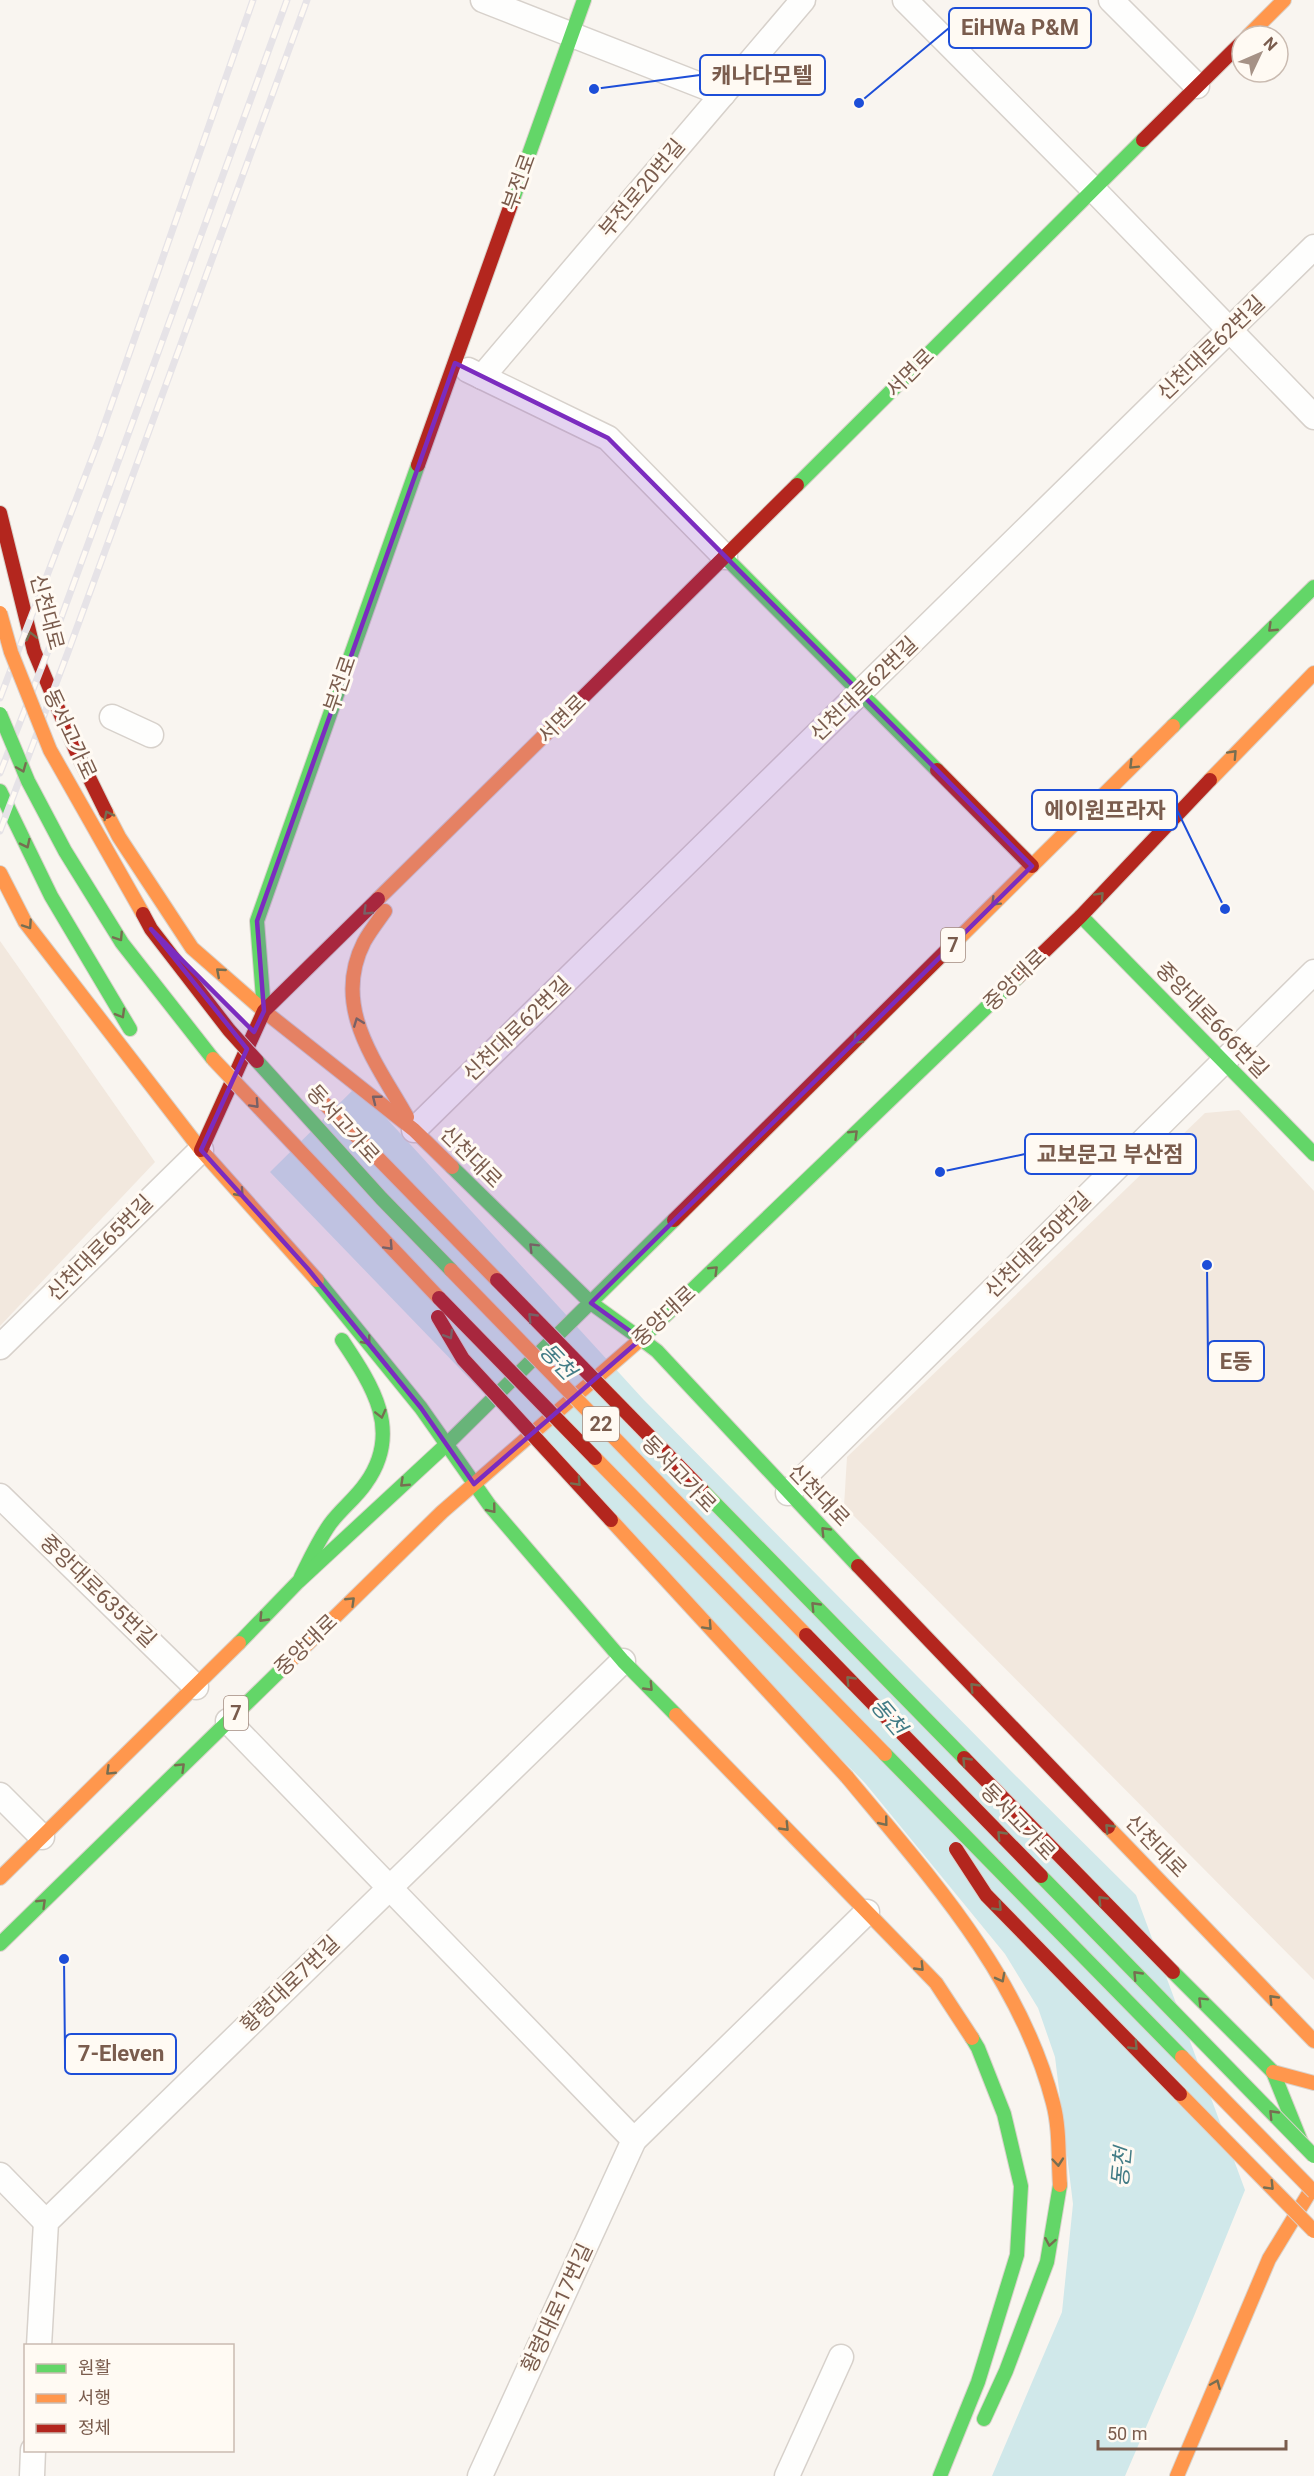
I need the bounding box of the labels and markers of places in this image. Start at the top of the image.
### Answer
callout: EiHWa P&M [949,8,1091,48]
callout: 캐나다모텔 [700,55,825,95]
callout: 에이원프라자 [1032,790,1177,830]
callout: 교보문고 부산점 [1025,1134,1196,1174]
callout: E동 [1208,1341,1264,1381]
callout: 7-Eleven [65,2034,176,2074]

